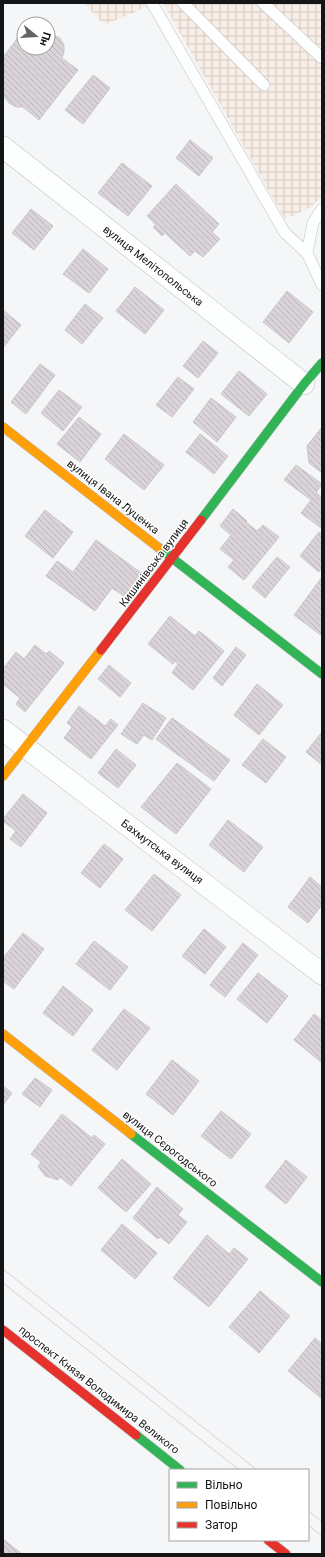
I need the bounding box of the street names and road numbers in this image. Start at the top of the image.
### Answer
street label: вулиця Мелітопольська [100,223,206,309]
street label: вулиця Івана Луценка [64,457,162,537]
street label: Кишинівська вулиця [117,516,191,610]
street label: Бахмутська вулиця [118,817,206,887]
street label: вулиця Сєрогодського [120,1108,220,1190]
street label: проспект Князя Володимира Великого [16,1323,182,1457]

